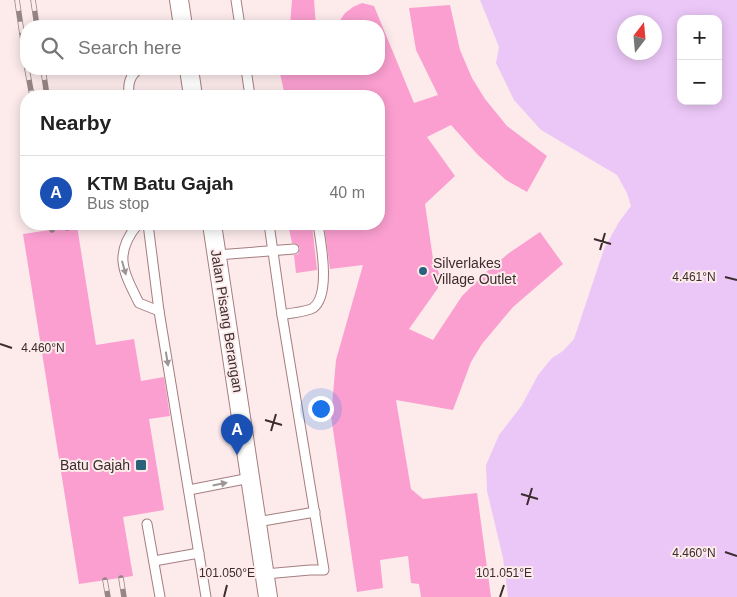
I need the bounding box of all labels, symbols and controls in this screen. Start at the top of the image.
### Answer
north arrow [617,15,662,60]
map controls [677,15,722,105]
button: + [677,15,722,60]
search box [20,20,385,75]
icon: search [38,34,66,62]
text: Search here [78,37,182,58]
button: − [677,60,722,105]
text: Nearby [40,111,111,134]
text: KTM Batu Gajah [87,173,234,194]
text: A [50,184,62,201]
text: 40 m [329,184,365,201]
text: Bus stop [87,195,149,212]
street label: Jalan Pisang Berangan [208,248,246,394]
place label: Silverlakes Village Outlet [433,255,516,287]
one-way arrow [121,260,129,275]
marker: Silverlakes Village Outlet [417,265,429,277]
text: 4.461°N [672,270,716,284]
text: 4.460°N [21,341,65,355]
one-way arrow [164,351,172,367]
your location [308,396,334,422]
pin: A [221,414,253,455]
place label: Batu Gajah [60,457,130,473]
marker: Batu Gajah [134,458,148,472]
one-way arrow [212,479,228,487]
text: 4.460°N [672,546,716,560]
text: 101.050°E [199,566,255,580]
text: 101.051°E [476,566,532,580]

